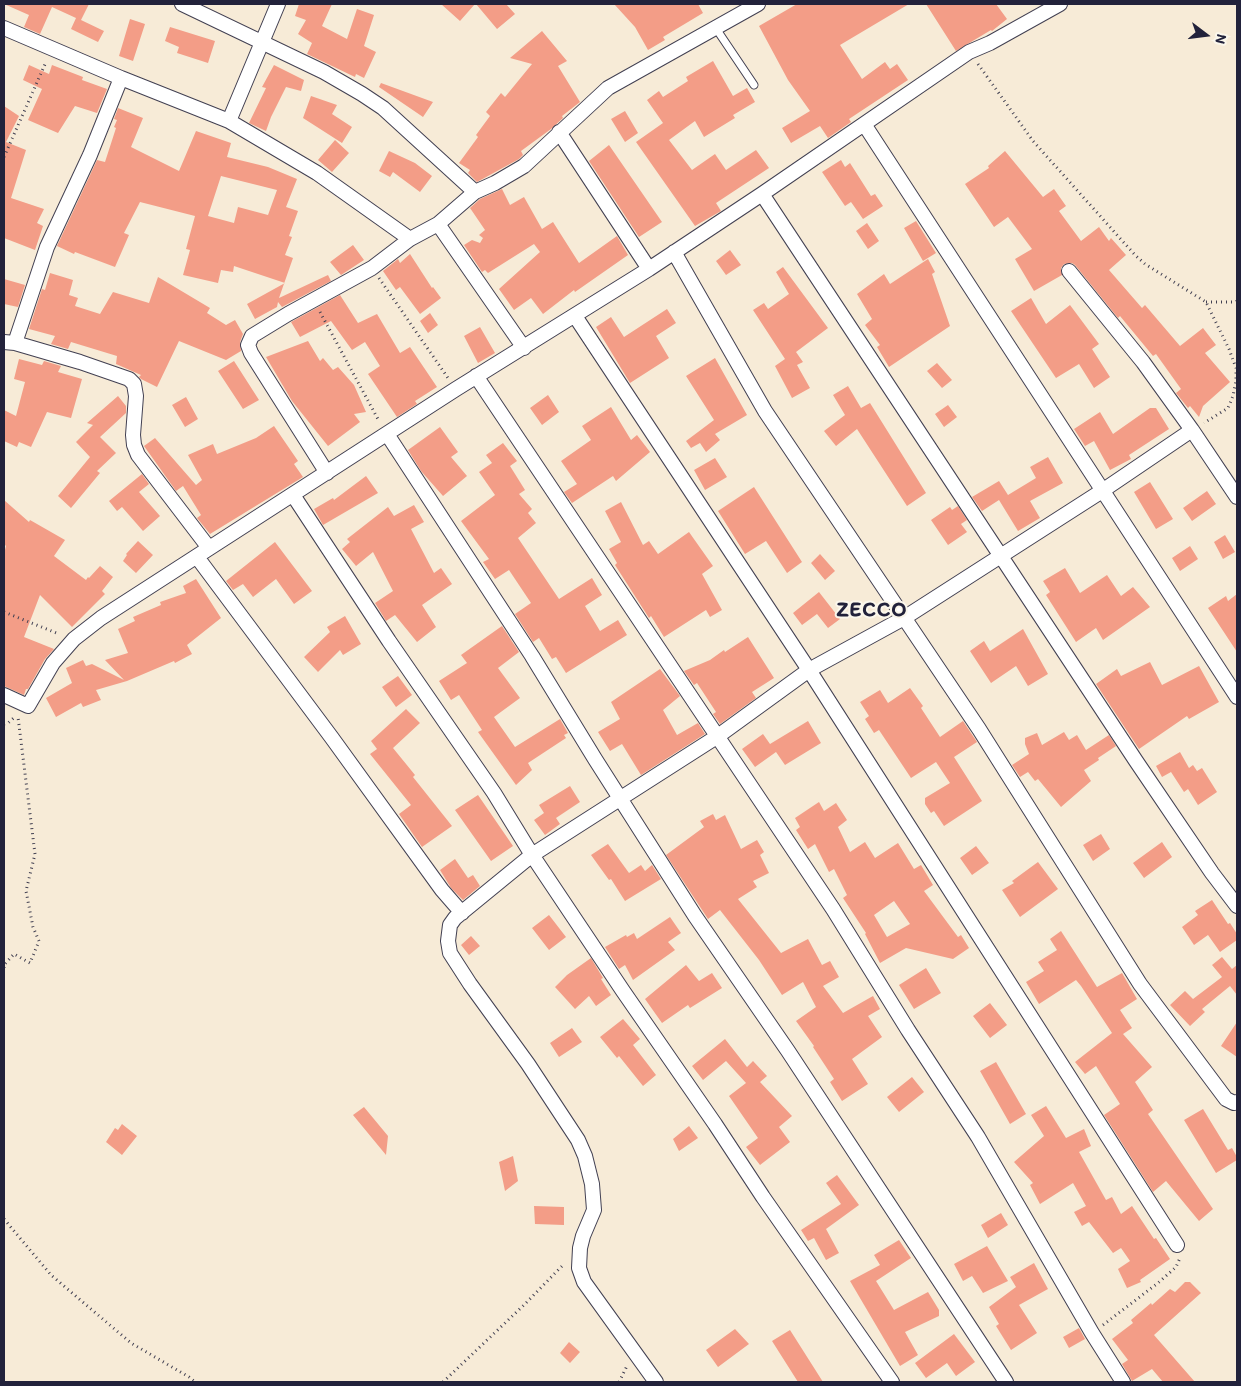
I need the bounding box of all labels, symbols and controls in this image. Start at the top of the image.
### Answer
north arrow [1181,10,1231,60]
text: N [1212,32,1230,46]
district label: ZECCO [836,598,908,624]

